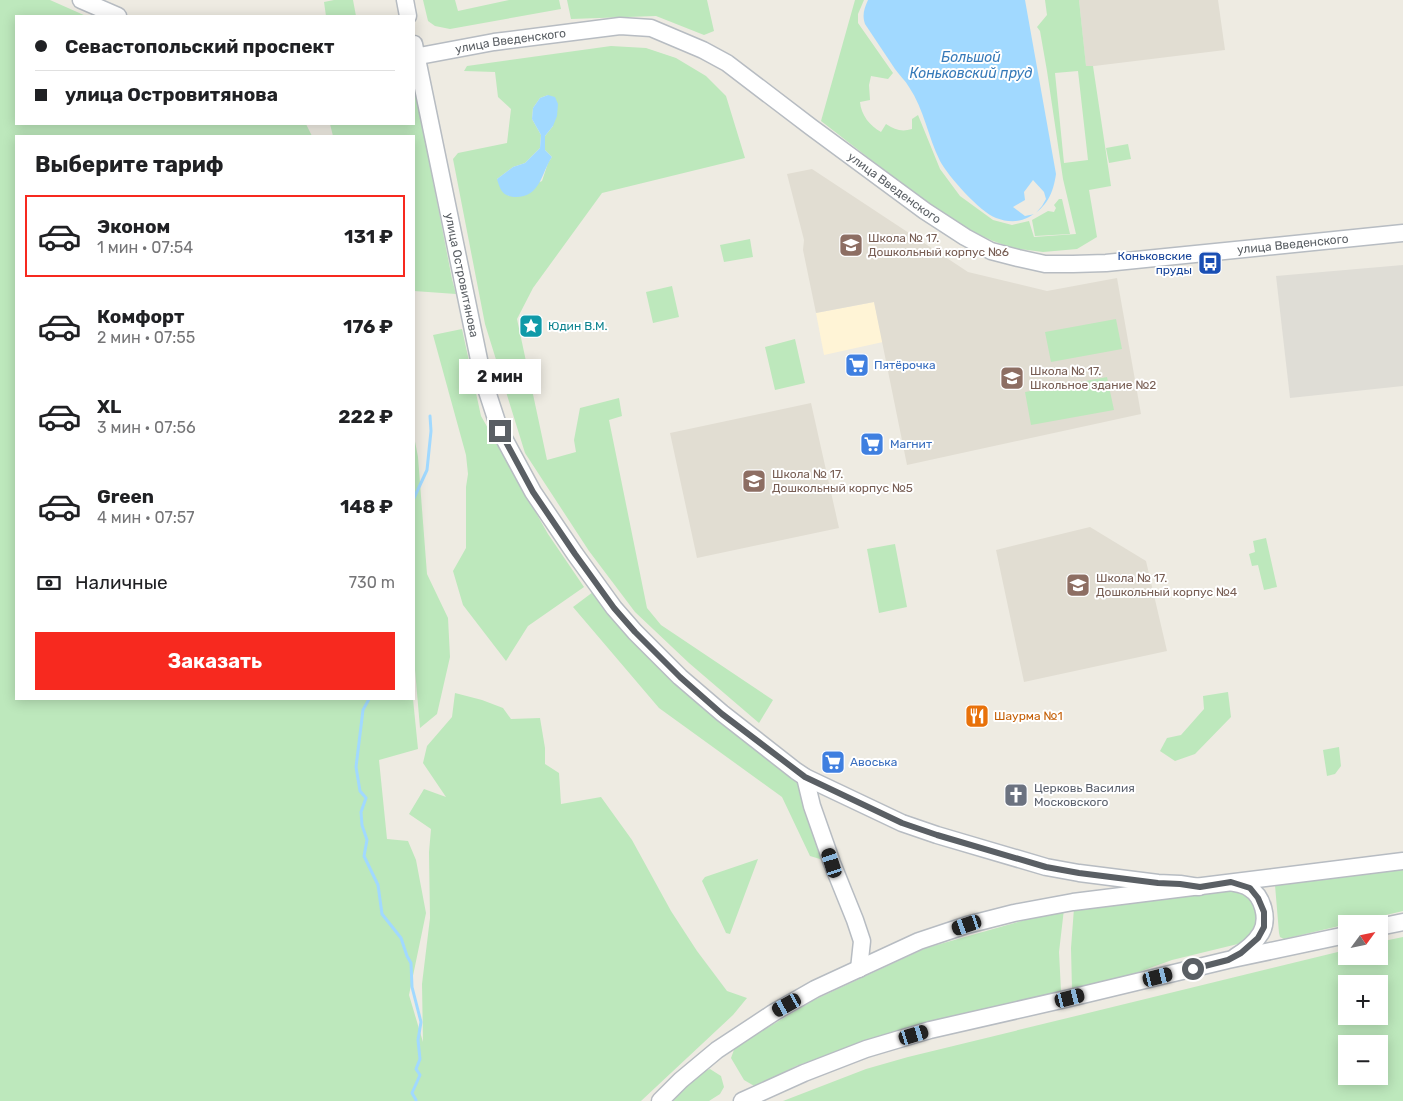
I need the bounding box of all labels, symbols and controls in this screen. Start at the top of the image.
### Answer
street label: улица Введенского [454,26,567,56]
text: Севастопольский проспект [65,35,334,58]
water label: Большой Коньковский пруд [910,49,1032,82]
text: улица Островитянова [65,83,278,106]
street label: улица Введенского [845,149,944,226]
text: Выберите тариф [35,151,224,178]
street label: улица Островитянова [442,212,481,339]
icon: car [37,214,82,259]
text: Эконом [97,215,170,238]
text: 131 ₽ [344,225,393,248]
place label: Школа № 17. Дошкольный корпус №6 [868,231,1009,259]
school or university icon: Школа № 17. Дошкольный корпус №6 [838,232,864,258]
street label: улица Введенского [1236,232,1349,257]
text: 1 мин · 07:54 [97,238,193,257]
place label: Коньковские пруды [1118,249,1192,277]
bus stop icon: Коньковские пруды [1197,250,1223,276]
icon: car [37,304,82,349]
text: Комфорт [97,305,184,328]
place icon: Юдин В.М. [518,313,544,339]
text: 176 ₽ [343,315,393,338]
place label: Юдин В.М. [548,319,608,333]
text: 2 мин · 07:55 [97,328,195,347]
supermarket icon: Пятёрочка [844,352,870,378]
callout: 2 мин [459,358,541,394]
place label: Пятёрочка [874,358,936,372]
place label: Школа № 17. Школьное здание №2 [1030,364,1156,392]
school or university icon: Школа № 17. Школьное здание №2 [999,365,1025,391]
text: 2 мин [477,367,523,386]
icon: car [37,394,82,439]
text: XL [97,395,121,418]
text: 222 ₽ [338,405,393,428]
text: 3 мин · 07:56 [97,418,196,437]
route end [489,420,511,442]
supermarket icon: Магнит [859,431,885,457]
place label: Магнит [890,437,932,451]
place label: Школа № 17. Дошкольный корпус №5 [772,467,913,495]
school or university icon: Школа № 17. Дошкольный корпус №5 [741,468,767,494]
icon: car [37,484,82,529]
text: Green [97,485,154,508]
text: 148 ₽ [340,495,393,518]
text: 4 мин · 07:57 [97,508,195,527]
icon: cash [35,569,63,597]
text: Наличные [75,571,168,594]
place label: Школа № 17. Дошкольный корпус №4 [1096,571,1238,599]
school or university icon: Школа № 17. Дошкольный корпус №4 [1065,572,1091,598]
text: 730 m [349,573,395,592]
button: Заказать [35,632,395,690]
restaurant icon: Шаурма №1 [964,703,990,729]
place label: Шаурма №1 [994,709,1063,723]
supermarket icon: Авоська [820,749,846,775]
place label: Авоська [850,755,897,769]
place label: Церковь Василия Московского [1034,781,1135,809]
church icon: Церковь Василия Московского [1003,782,1029,808]
car [820,846,843,880]
car [950,913,983,937]
north arrow [1338,915,1388,965]
map controls [1338,915,1388,1085]
route start [1182,958,1204,980]
car [1141,966,1174,988]
button: + [1338,975,1388,1025]
car [1053,987,1086,1009]
car [770,991,803,1019]
car [897,1023,930,1047]
button: − [1338,1035,1388,1085]

